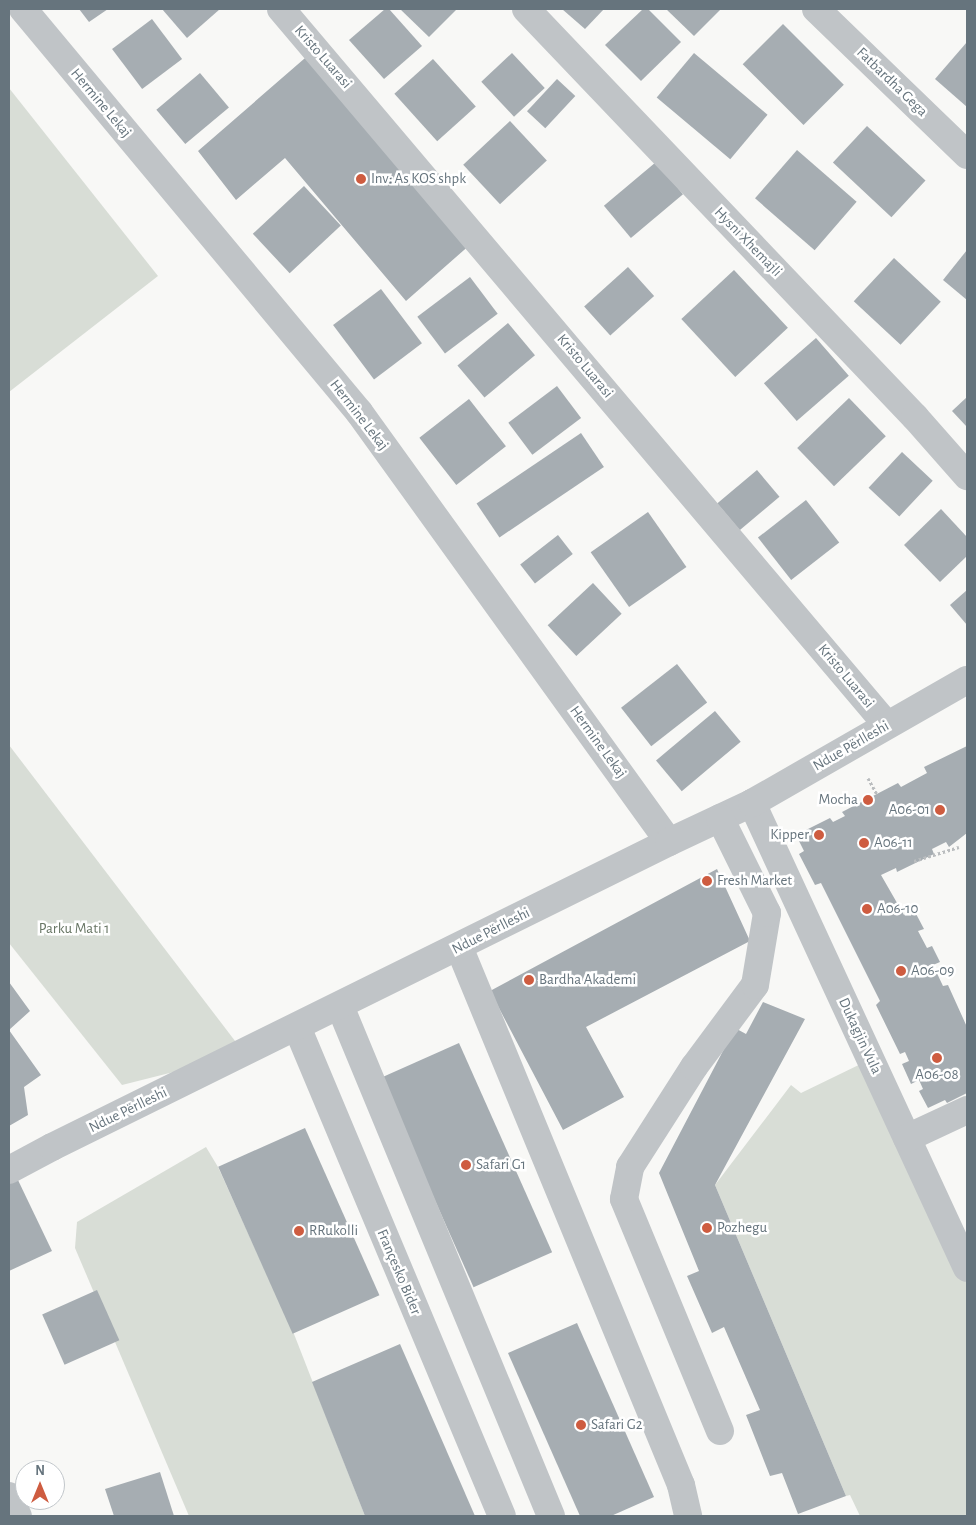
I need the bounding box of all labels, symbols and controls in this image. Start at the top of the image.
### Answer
street label: Kristo Luarasi [291,22,355,92]
street label: Fatbardha Gega [853,44,931,120]
street label: Hermine Lekaj [67,65,135,141]
place label: Inv: As KOS shpk [371,170,466,188]
marker: Inv: As KOS shpk [355,173,367,185]
street label: Hysni Xhemajli [710,204,786,280]
street label: Kristo Luarasi [553,330,617,402]
street label: Hermine Lekaj [326,376,392,454]
street label: Kristo Luarasi [814,640,878,712]
street label: Hermine Lekaj [566,702,630,782]
street label: Ndue Përlleshi [810,717,892,775]
place label: Mocha [819,791,858,809]
marker: Mocha [862,794,874,806]
place label: A06-01 [889,801,930,819]
marker: A06-01 [934,804,946,816]
place label: Kipper [770,826,809,844]
marker: Kipper [813,829,825,841]
place label: A06-11 [874,834,913,852]
marker: A06-11 [858,837,870,849]
place label: Fresh Market [717,872,792,890]
marker: Fresh Market [701,875,713,887]
place label: A06-10 [877,900,918,918]
marker: A06-10 [861,903,873,915]
street label: Ndue Përlleshi [449,904,533,958]
park label: Parku Mati 1 [39,920,109,938]
place label: A06-09 [911,962,954,980]
marker: A06-09 [895,965,907,977]
place label: Bardha Akademi [539,971,636,989]
marker: Bardha Akademi [523,974,535,986]
street label: Dukagjin Vula [834,995,886,1077]
marker: A06-08 [931,1052,943,1064]
place label: A06-08 [915,1066,959,1084]
street label: Ndue Përlleshi [86,1083,170,1137]
place label: Safari G1 [476,1156,526,1174]
marker: Safari G1 [460,1159,472,1171]
place label: Pozhegu [717,1219,767,1237]
place label: RRukolli [309,1222,358,1240]
marker: Pozhegu [701,1222,713,1234]
marker: RRukolli [293,1225,305,1237]
street label: Françesko Bider [373,1227,425,1317]
place label: Safari G2 [591,1416,643,1434]
marker: Safari G2 [575,1419,587,1431]
north arrow [15,1460,65,1510]
text: N [35,1464,45,1478]

